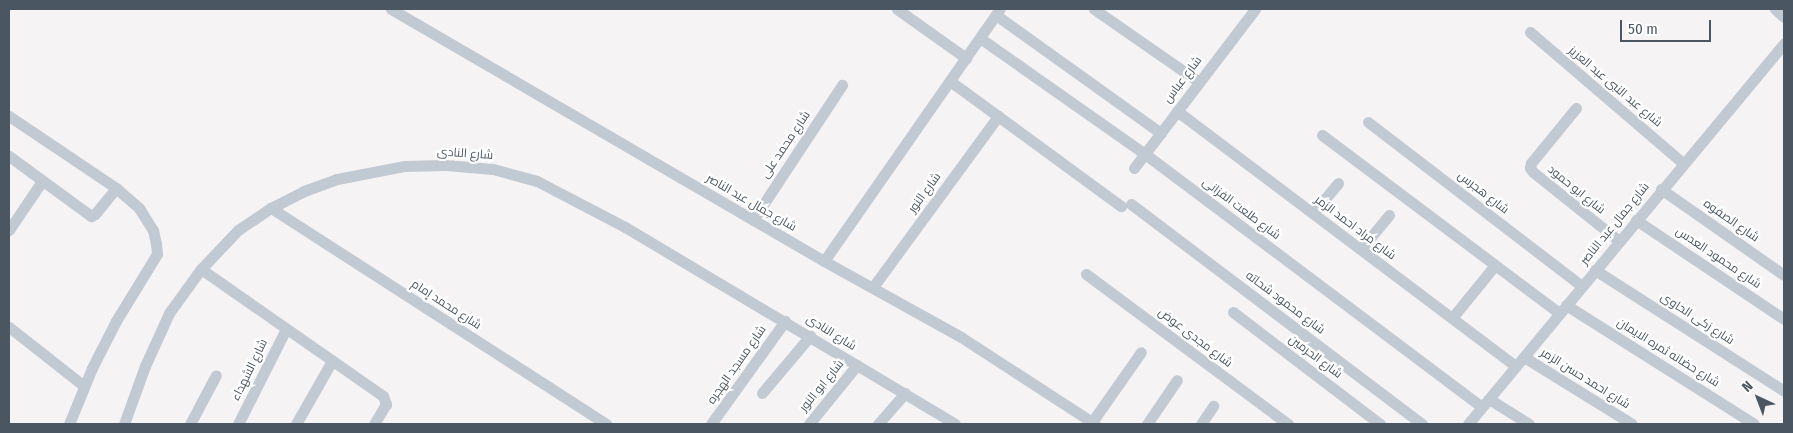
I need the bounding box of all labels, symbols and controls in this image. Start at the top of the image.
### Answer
scale bar [1623,10,1714,42]
text: 50 m [1628,20,1658,38]
street label: شارع عبد النبى عبد العزيز [1565,44,1665,130]
street label: شارع عباس [1161,54,1205,106]
street label: شارع محمد على [758,109,814,181]
street label: شارع النادى [436,145,494,163]
street label: شارع ابو حمود [1544,162,1608,218]
street label: شارع هجرس [1455,169,1511,217]
street label: شارع النور [906,170,944,216]
street label: شارع جمال عبد الناصر [703,171,799,235]
street label: شارع طلعت الفزانى [1199,175,1283,243]
street label: شارع جمال عبد الناصر [1577,180,1653,268]
street label: شارع مراد احمد الزمر [1312,193,1398,263]
street label: شارع الصفوه [1700,197,1762,245]
street label: شارع محمود العدس [1673,224,1763,292]
street label: شارع محمود شحاته [1243,269,1327,337]
street label: شارع محمد إمام [408,277,484,333]
street label: شارع زكى الحاوى [1658,290,1736,348]
street label: شارع مجدى عوض [1155,305,1235,371]
street label: شارع النادى [803,312,859,354]
street label: شارع حضانه ثمره الايمان [1614,316,1722,390]
street label: شارع مسجد الهجره [704,323,770,407]
street label: شارع الحرمين [1285,332,1345,382]
street label: شارع الشهداء [229,337,271,403]
street label: شارع احمد حسن الزمر [1538,346,1632,412]
street label: شارع ابو النور [797,357,847,415]
north arrow [1733,373,1783,423]
text: N [1739,378,1756,396]

